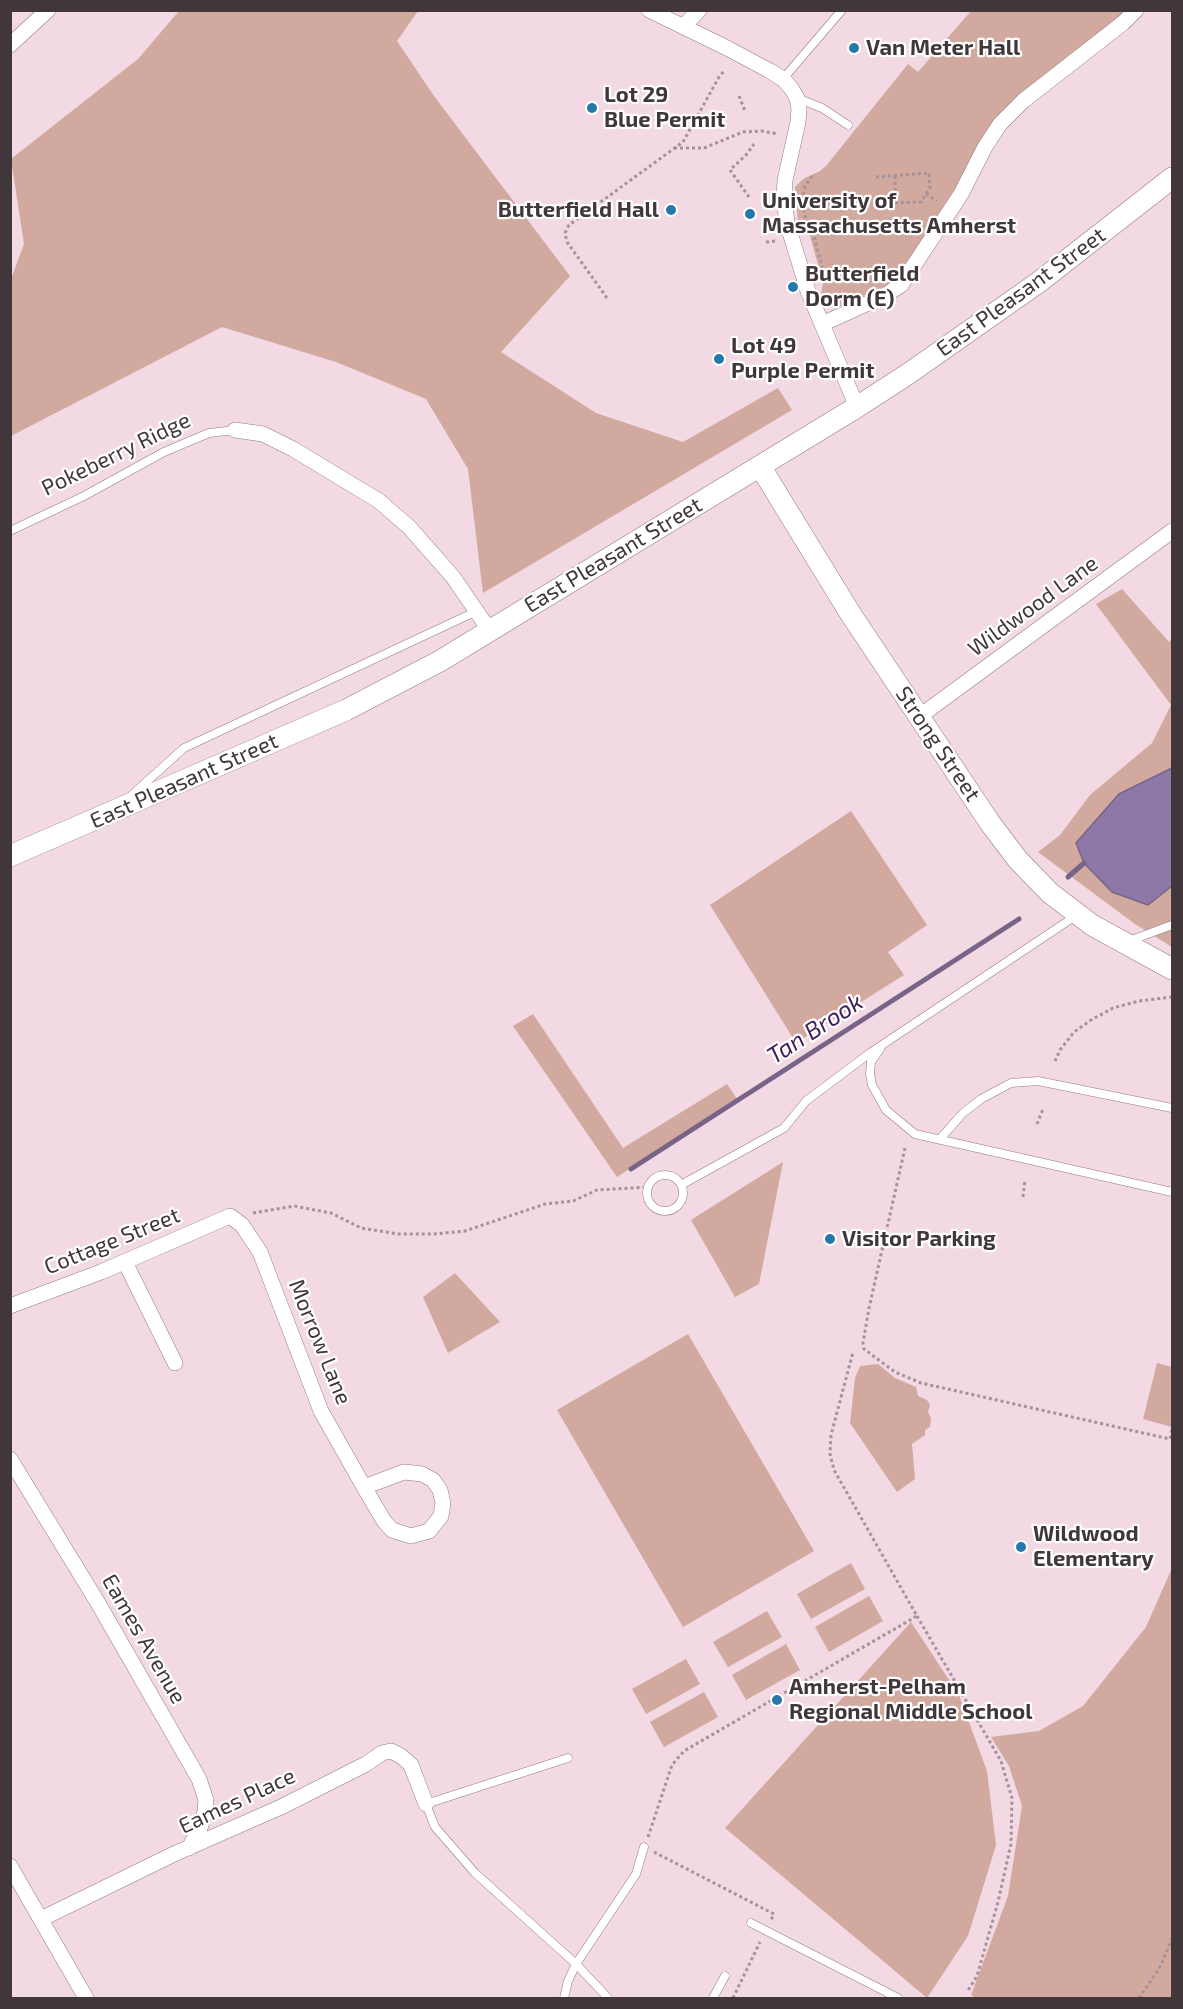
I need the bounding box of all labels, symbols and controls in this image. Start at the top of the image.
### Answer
place label: Van Meter Hall [866,35,1020,61]
marker: Van Meter Hall [847,41,861,55]
place label: Lot 29 Blue Permit [604,82,725,134]
marker: Lot 29 Blue Permit [585,101,599,115]
place label: University of Massachusetts Amherst [762,188,1016,240]
place label: Butterfield Hall [498,197,659,223]
marker: Butterfield Hall [664,203,678,217]
marker: University of Massachusetts Amherst [743,207,757,221]
street label: East Pleasant Street [931,222,1111,362]
place label: Butterfield Dorm (E) [805,261,919,312]
marker: Butterfield Dorm (E) [786,280,800,294]
place label: Lot 49 Purple Permit [731,333,874,384]
marker: Lot 49 Purple Permit [712,352,726,366]
street label: Pokeberry Ridge [37,407,195,501]
street label: East Pleasant Street [519,491,707,619]
street label: Wildwood Lane [963,550,1103,662]
street label: Strong Street [890,682,986,806]
street label: East Pleasant Street [86,728,282,834]
water label: Tan Brook [762,988,868,1070]
street label: Cottage Street [40,1202,184,1280]
place label: Visitor Parking [842,1226,996,1252]
marker: Visitor Parking [823,1232,837,1246]
street label: Morrow Lane [283,1276,357,1408]
place label: Wildwood Elementary [1033,1521,1154,1572]
marker: Wildwood Elementary [1014,1540,1028,1554]
street label: Eames Avenue [96,1569,192,1709]
place label: Amherst-Pelham Regional Middle School [789,1674,1032,1726]
marker: Amherst-Pelham Regional Middle School [770,1693,784,1707]
street label: Eames Place [175,1763,299,1839]

